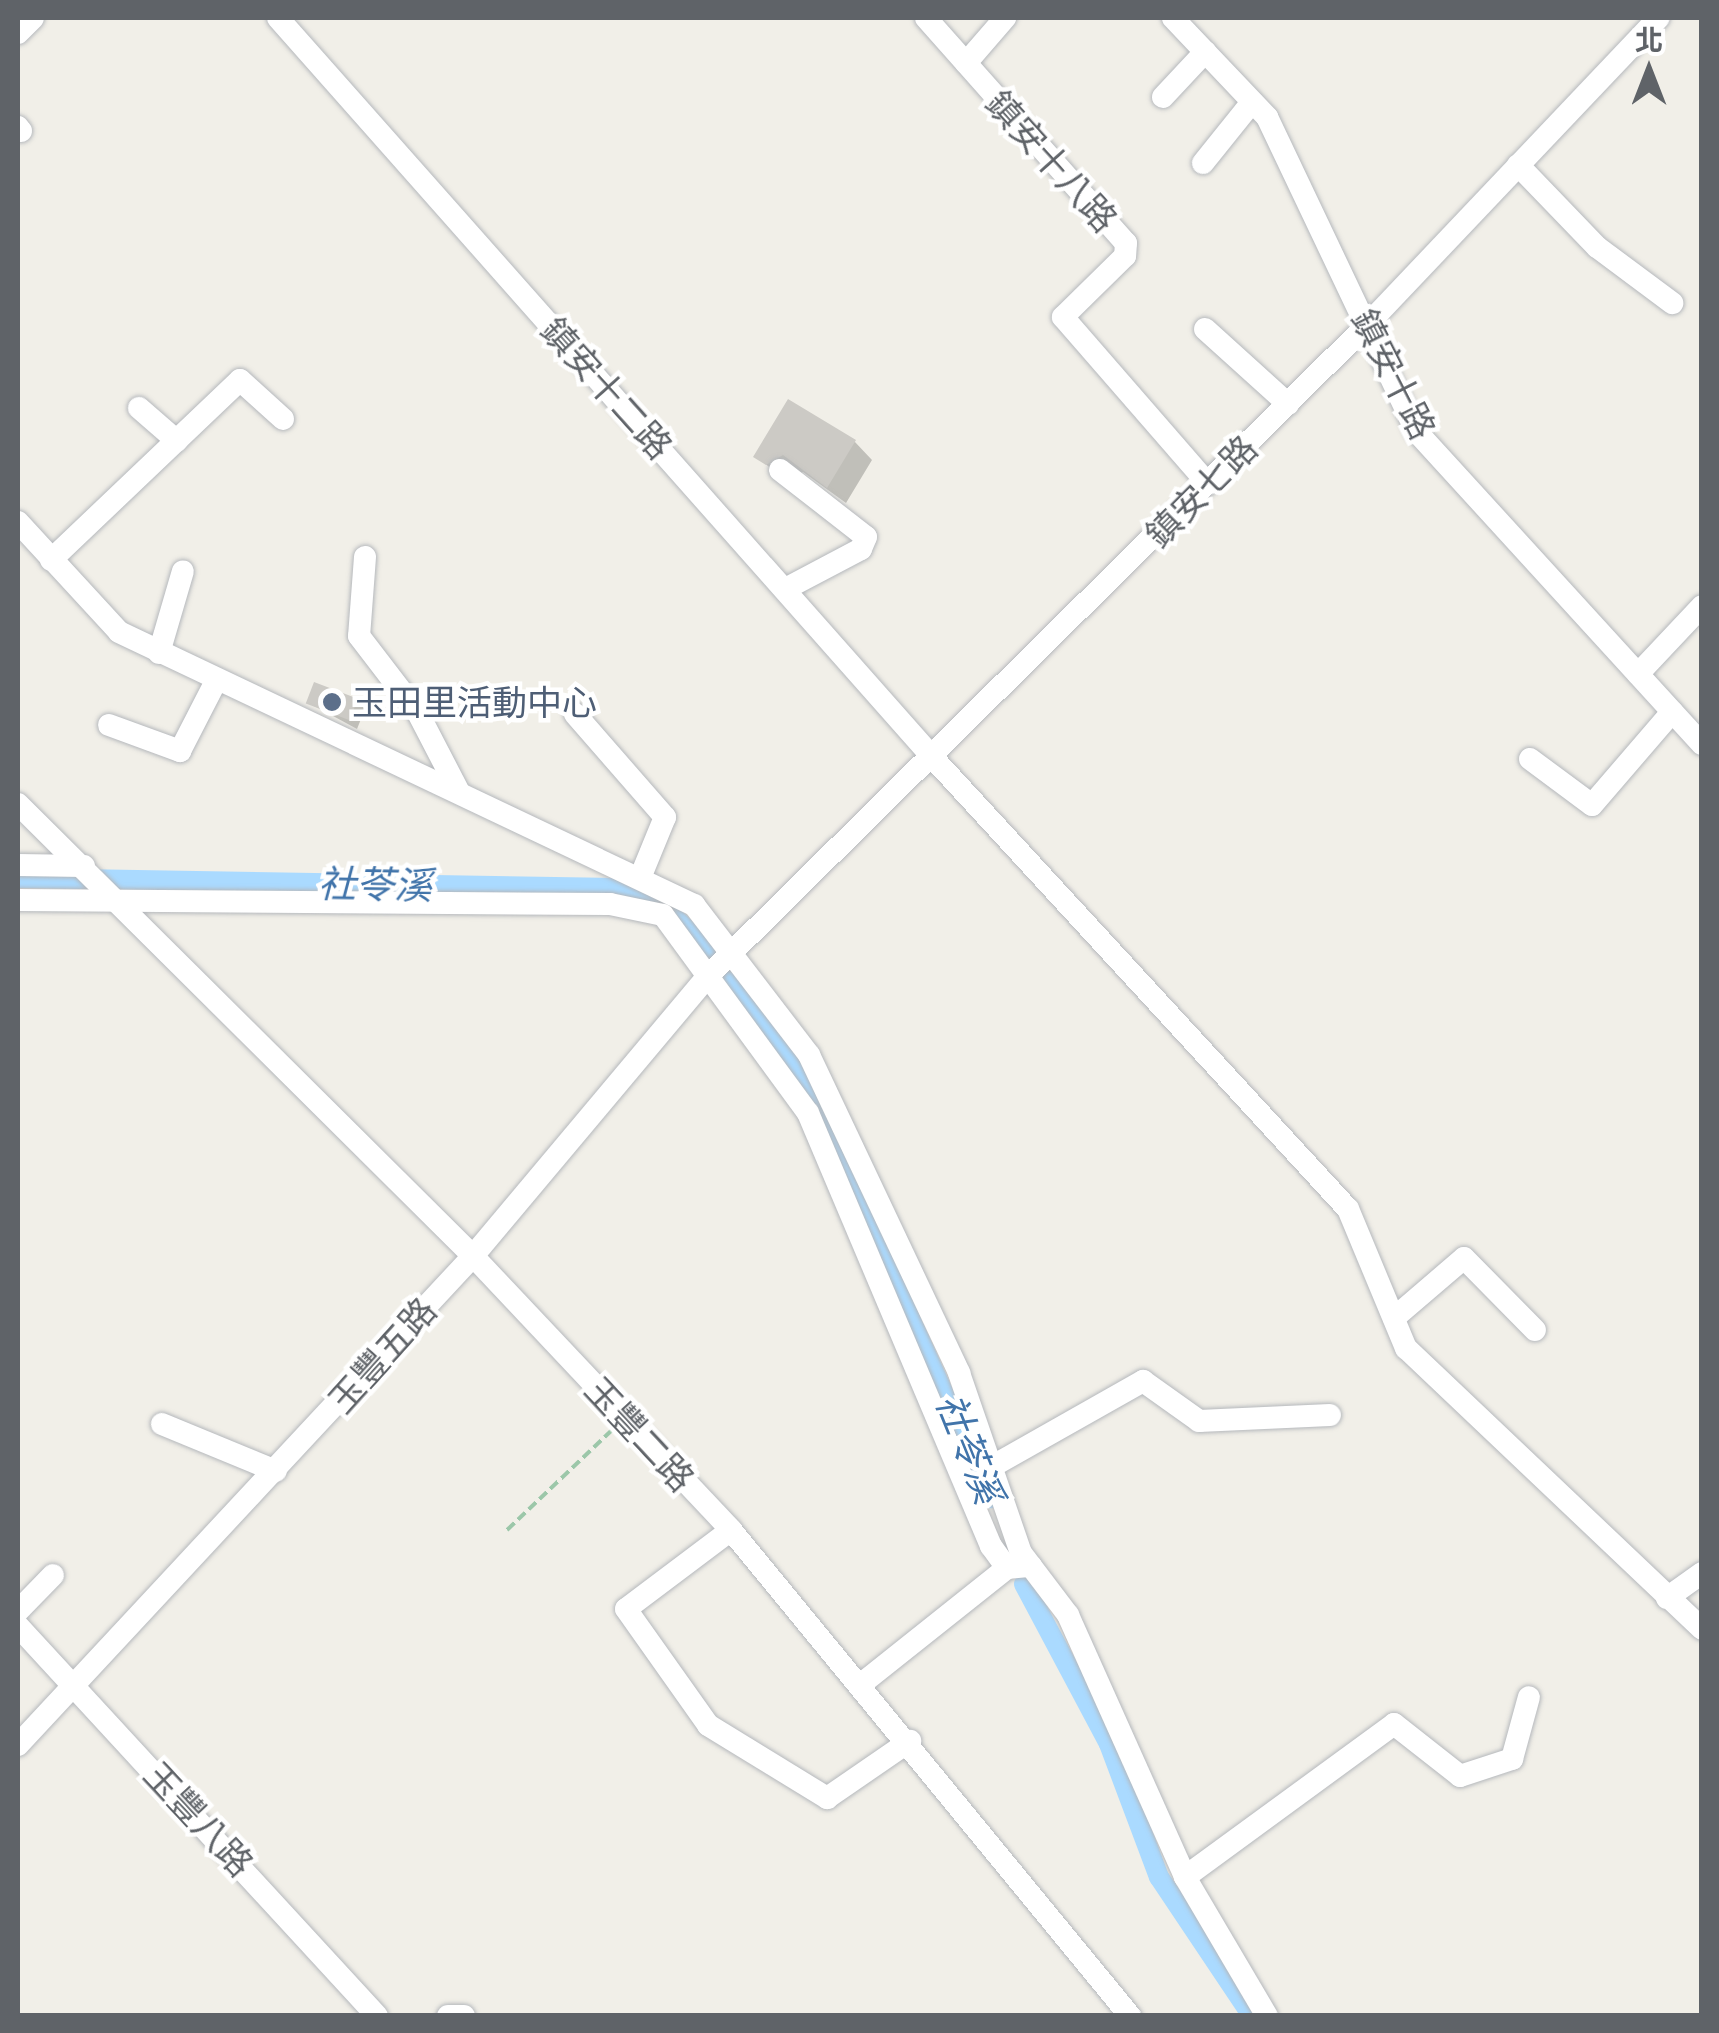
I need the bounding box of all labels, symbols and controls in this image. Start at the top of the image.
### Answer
north arrow [1599,20,1699,120]
text: 北 [1635,21,1663,58]
street label: 鎮安十八路 [978,82,1126,240]
street label: 鎮安十路 [1344,302,1444,446]
street label: 鎮安十二路 [533,309,681,467]
street label: 鎮安七路 [1137,427,1265,555]
place label: 玉田里活動中心 [352,681,597,723]
marker: 玉田里活動中心 [321,691,343,713]
water label: 社苓溪 [318,860,432,908]
street label: 玉豐五路 [320,1289,444,1421]
street label: 玉豐二路 [577,1368,703,1500]
water label: 社苓溪 [928,1387,1012,1509]
street label: 玉豐八路 [136,1753,262,1885]

